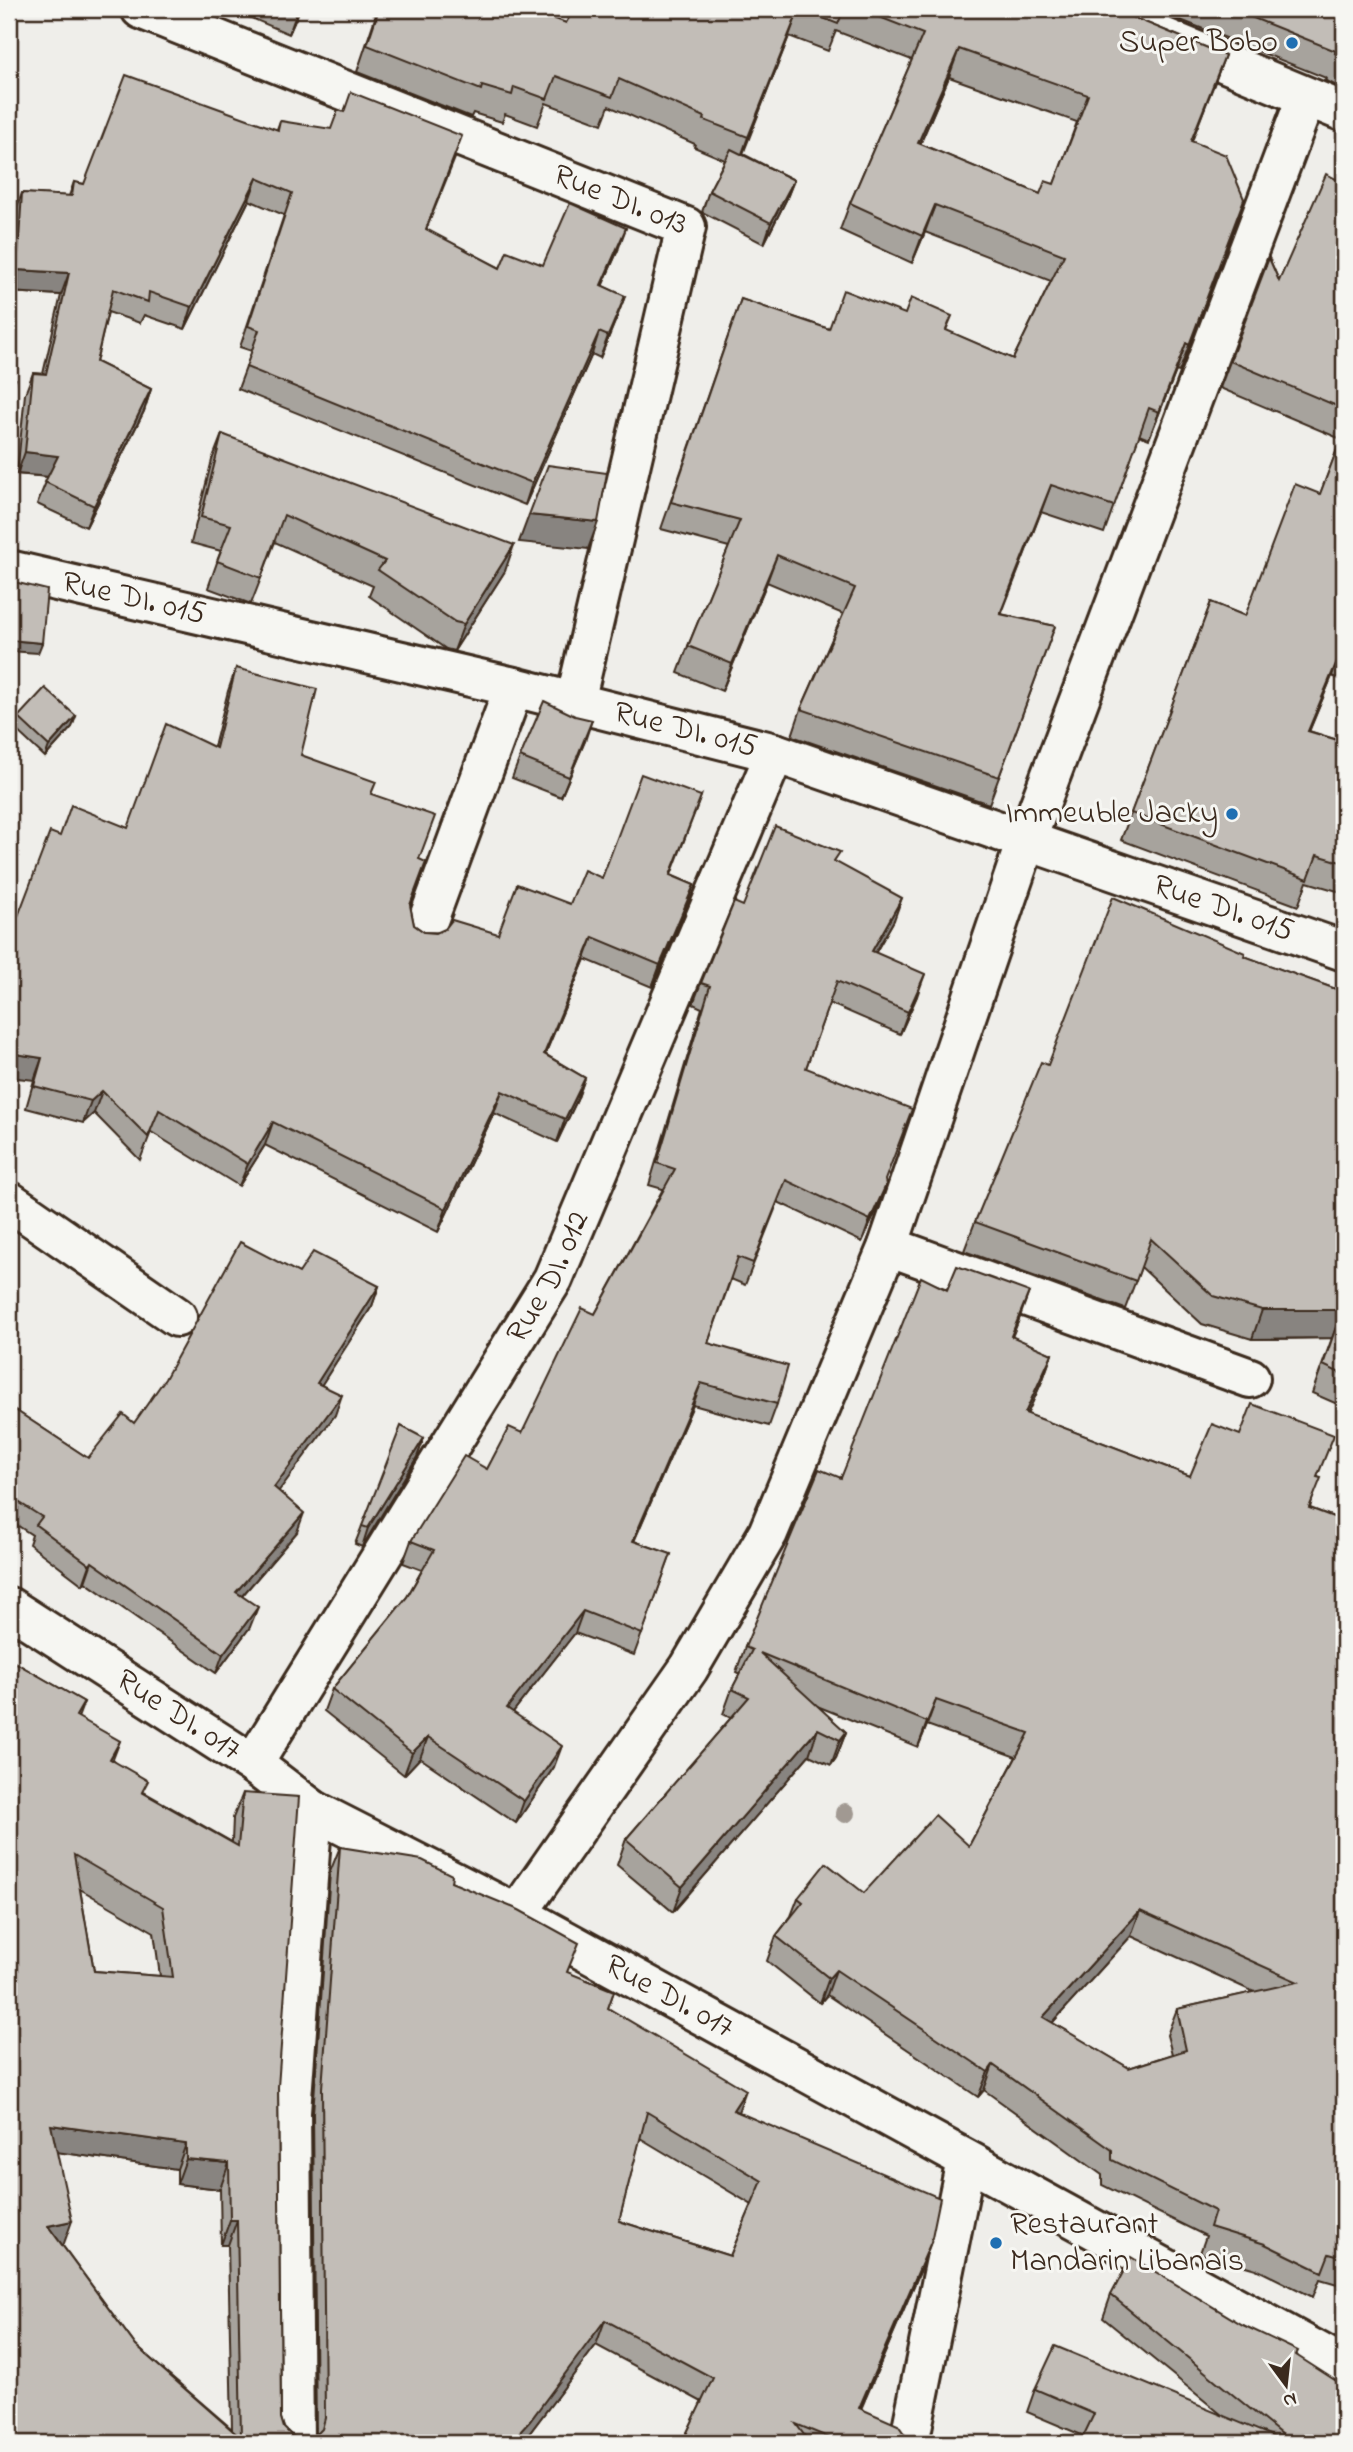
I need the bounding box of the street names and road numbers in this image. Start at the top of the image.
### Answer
street label: Rue DI. 013 [546,153,694,249]
street label: Rue DI. 015 [57,559,210,638]
street label: Rue DI. 015 [609,690,762,771]
street label: Rue DI. 015 [1146,863,1300,955]
street label: Rue DI. 012 [495,1204,603,1353]
street label: Rue DI. 017 [106,1658,250,1774]
street label: Rue DI. 017 [596,1943,742,2052]

